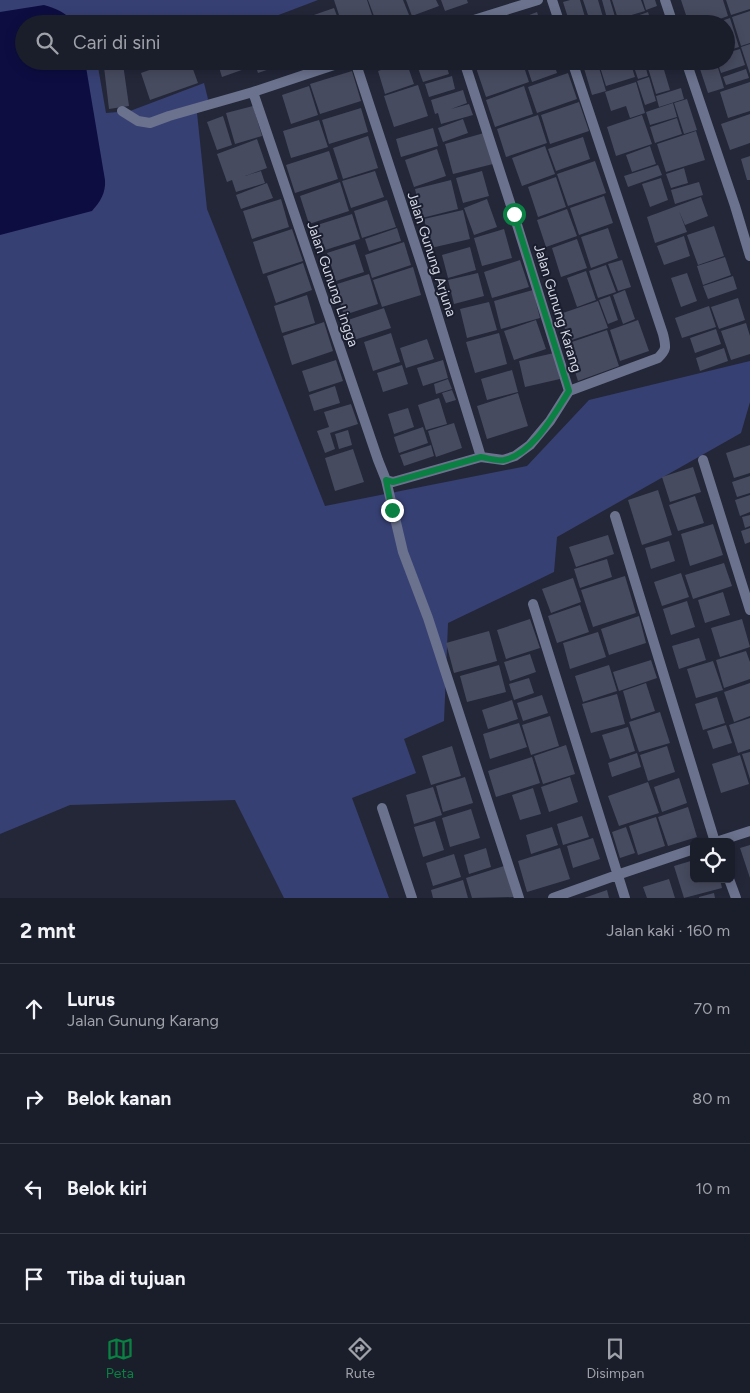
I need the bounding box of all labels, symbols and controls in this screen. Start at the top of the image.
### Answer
search box [15,15,735,70]
icon: search [33,29,61,57]
text: Cari di sini [73,31,160,54]
street label: Jalan Gunung Arjuna [403,190,460,319]
route start [503,203,526,226]
street label: Jalan Gunung Lingga [303,219,362,349]
street label: Jalan Gunung Karang [530,242,585,374]
route end [381,499,404,522]
map controls [690,838,735,883]
button: locate [690,838,735,883]
text: 2 mnt [20,918,76,943]
text: Jalan kaki · 160 m [606,921,730,940]
text: Lurus [67,988,115,1011]
icon: ahead [20,995,48,1023]
text: 70 m [694,999,730,1018]
text: Jalan Gunung Karang [67,1011,219,1030]
icon: right [20,1085,48,1113]
text: Belok kanan [67,1087,171,1110]
text: 80 m [692,1089,730,1108]
icon: left [20,1175,48,1203]
text: Belok kiri [67,1177,147,1200]
text: 10 m [696,1179,730,1198]
icon: arrive [20,1265,48,1293]
text: Tiba di tujuan [67,1267,186,1290]
tab: Peta [106,1335,134,1382]
tab: Rute [345,1335,375,1382]
tab: Disimpan [586,1335,644,1382]

